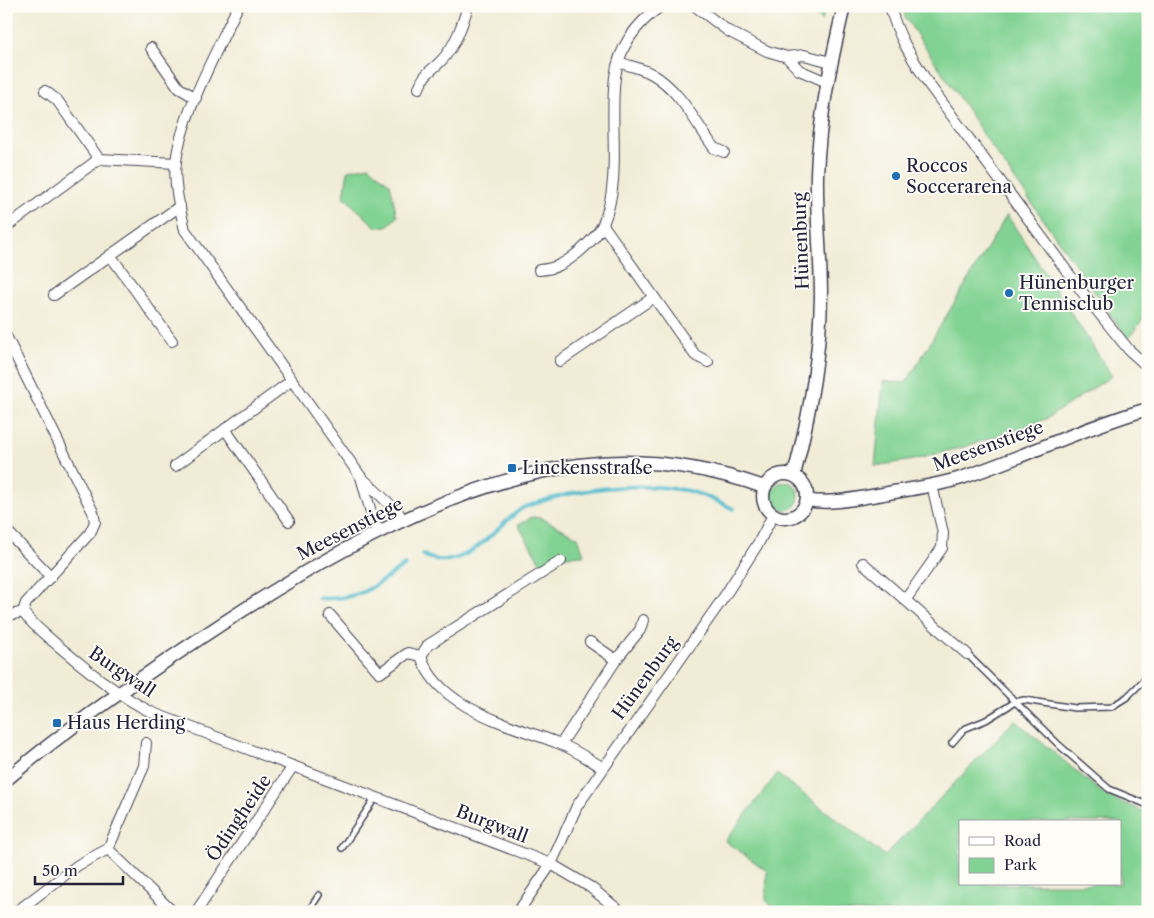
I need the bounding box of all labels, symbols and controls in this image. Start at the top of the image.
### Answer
place label: Roccos Soccerarena [906,155,1012,198]
marker: Roccos Soccerarena [890,170,902,182]
street label: Hünenburg [788,191,814,290]
place label: Hünenburger Tennisclub [1019,272,1134,315]
marker: Hünenburger Tennisclub [1003,287,1015,299]
street label: Meesenstiege [930,416,1046,476]
place label: Linckensstraße [522,457,653,479]
marker: Linckensstraße [506,462,518,474]
street label: Meesenstiege [293,493,407,565]
street label: Hünenburg [607,632,683,724]
street label: Burgwall [85,642,159,702]
place label: Haus Herding [67,712,186,734]
marker: Haus Herding [51,717,63,729]
street label: Ödingheide [201,770,276,866]
street label: Burgwall [453,800,531,848]
legend [959,820,1122,886]
text: Road [1004,831,1041,850]
scale bar [35,853,122,885]
text: Park [1004,855,1038,874]
text: 50 m [42,861,78,880]

